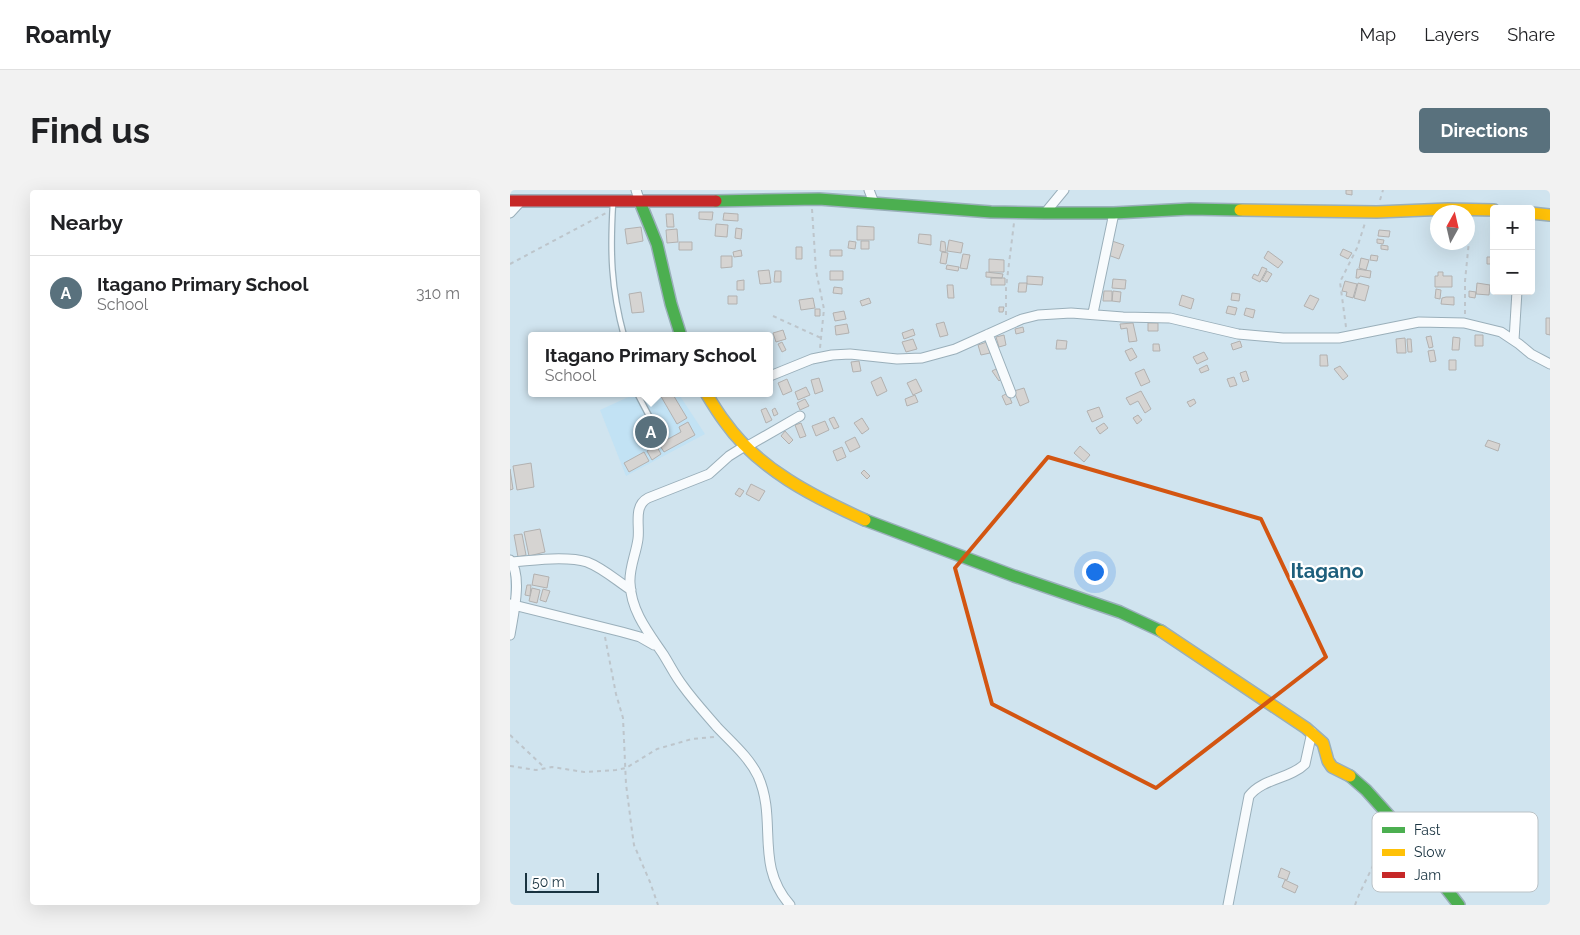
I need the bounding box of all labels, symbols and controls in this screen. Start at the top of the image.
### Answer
text: Roamly [25,20,111,49]
text: Map [1360,24,1396,45]
text: Layers [1424,24,1479,45]
text: Share [1507,24,1555,45]
button: Directions [1419,108,1550,153]
text: Find us [30,110,150,151]
north arrow [1430,205,1475,250]
map controls [1490,205,1535,295]
button: + [1490,205,1535,250]
text: Nearby [50,210,123,235]
button: − [1490,250,1535,295]
text: Itagano Primary School [97,273,308,295]
text: A [61,284,71,303]
text: 310 m [416,284,460,303]
text: School [97,295,148,314]
popup [528,332,773,397]
text: Itagano Primary School [545,344,756,366]
text: School [545,366,596,385]
pin: A [635,413,667,451]
your location [1082,559,1108,585]
district label: Itagano [1290,559,1364,583]
legend [1372,812,1538,892]
text: Fast [1414,822,1441,838]
text: Slow [1414,844,1446,860]
text: Jam [1414,867,1441,883]
scale bar [525,870,599,893]
text: 50 m [532,874,565,890]

